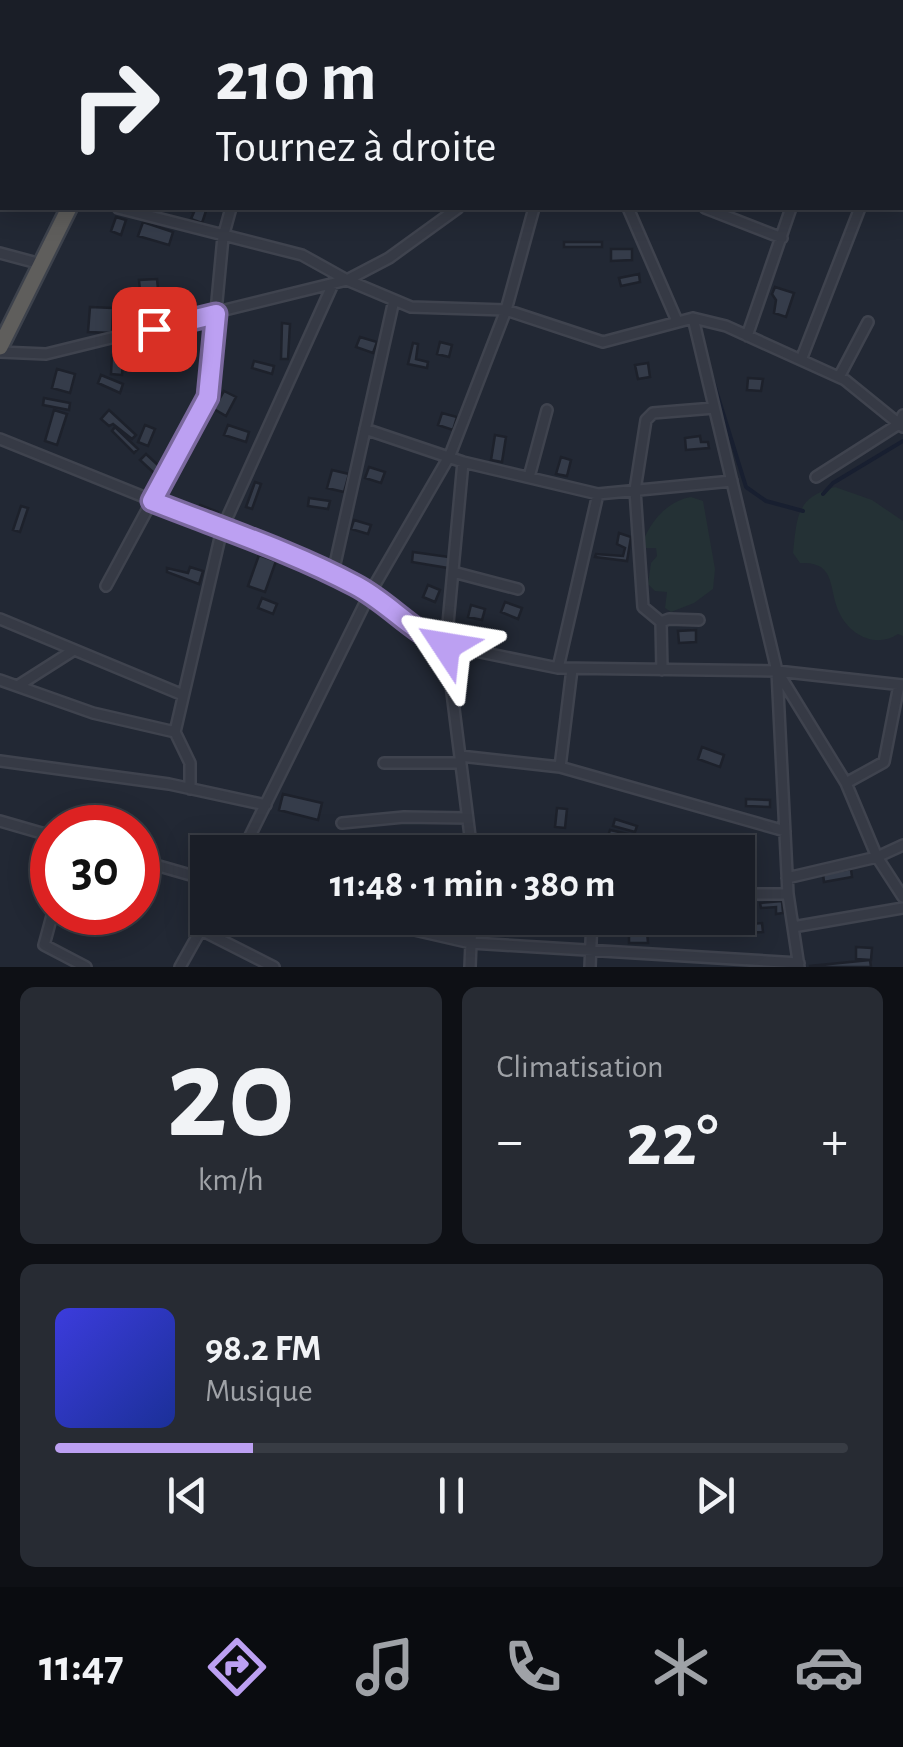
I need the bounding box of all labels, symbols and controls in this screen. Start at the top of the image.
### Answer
icon: right [50,40,180,170]
text: 210 m [215,43,377,113]
text: Tournez à droite [215,125,497,170]
pin [112,287,197,372]
icon: arrive [127,302,182,357]
position arrow [394,594,498,698]
speed limit sign: 30 [30,805,160,935]
text: 11:48 · 1 min · 380 m [330,866,615,904]
text: 20 [166,1031,295,1161]
text: Climatisation [497,1051,664,1083]
text: 22° [626,1104,719,1179]
text: − [497,1114,523,1169]
text: + [822,1114,848,1169]
text: km/h [198,1164,264,1196]
text: 98.2 FM [205,1330,322,1368]
text: Musique [205,1375,313,1407]
icon: previous [160,1468,215,1523]
icon: pause [424,1468,479,1523]
icon: next [688,1468,743,1523]
icon: directions [202,1632,272,1702]
icon: music [350,1632,420,1702]
icon: phone [498,1632,568,1702]
icon: climate [646,1632,716,1702]
icon: car [794,1632,864,1702]
text: 11:47 [39,1644,124,1689]

